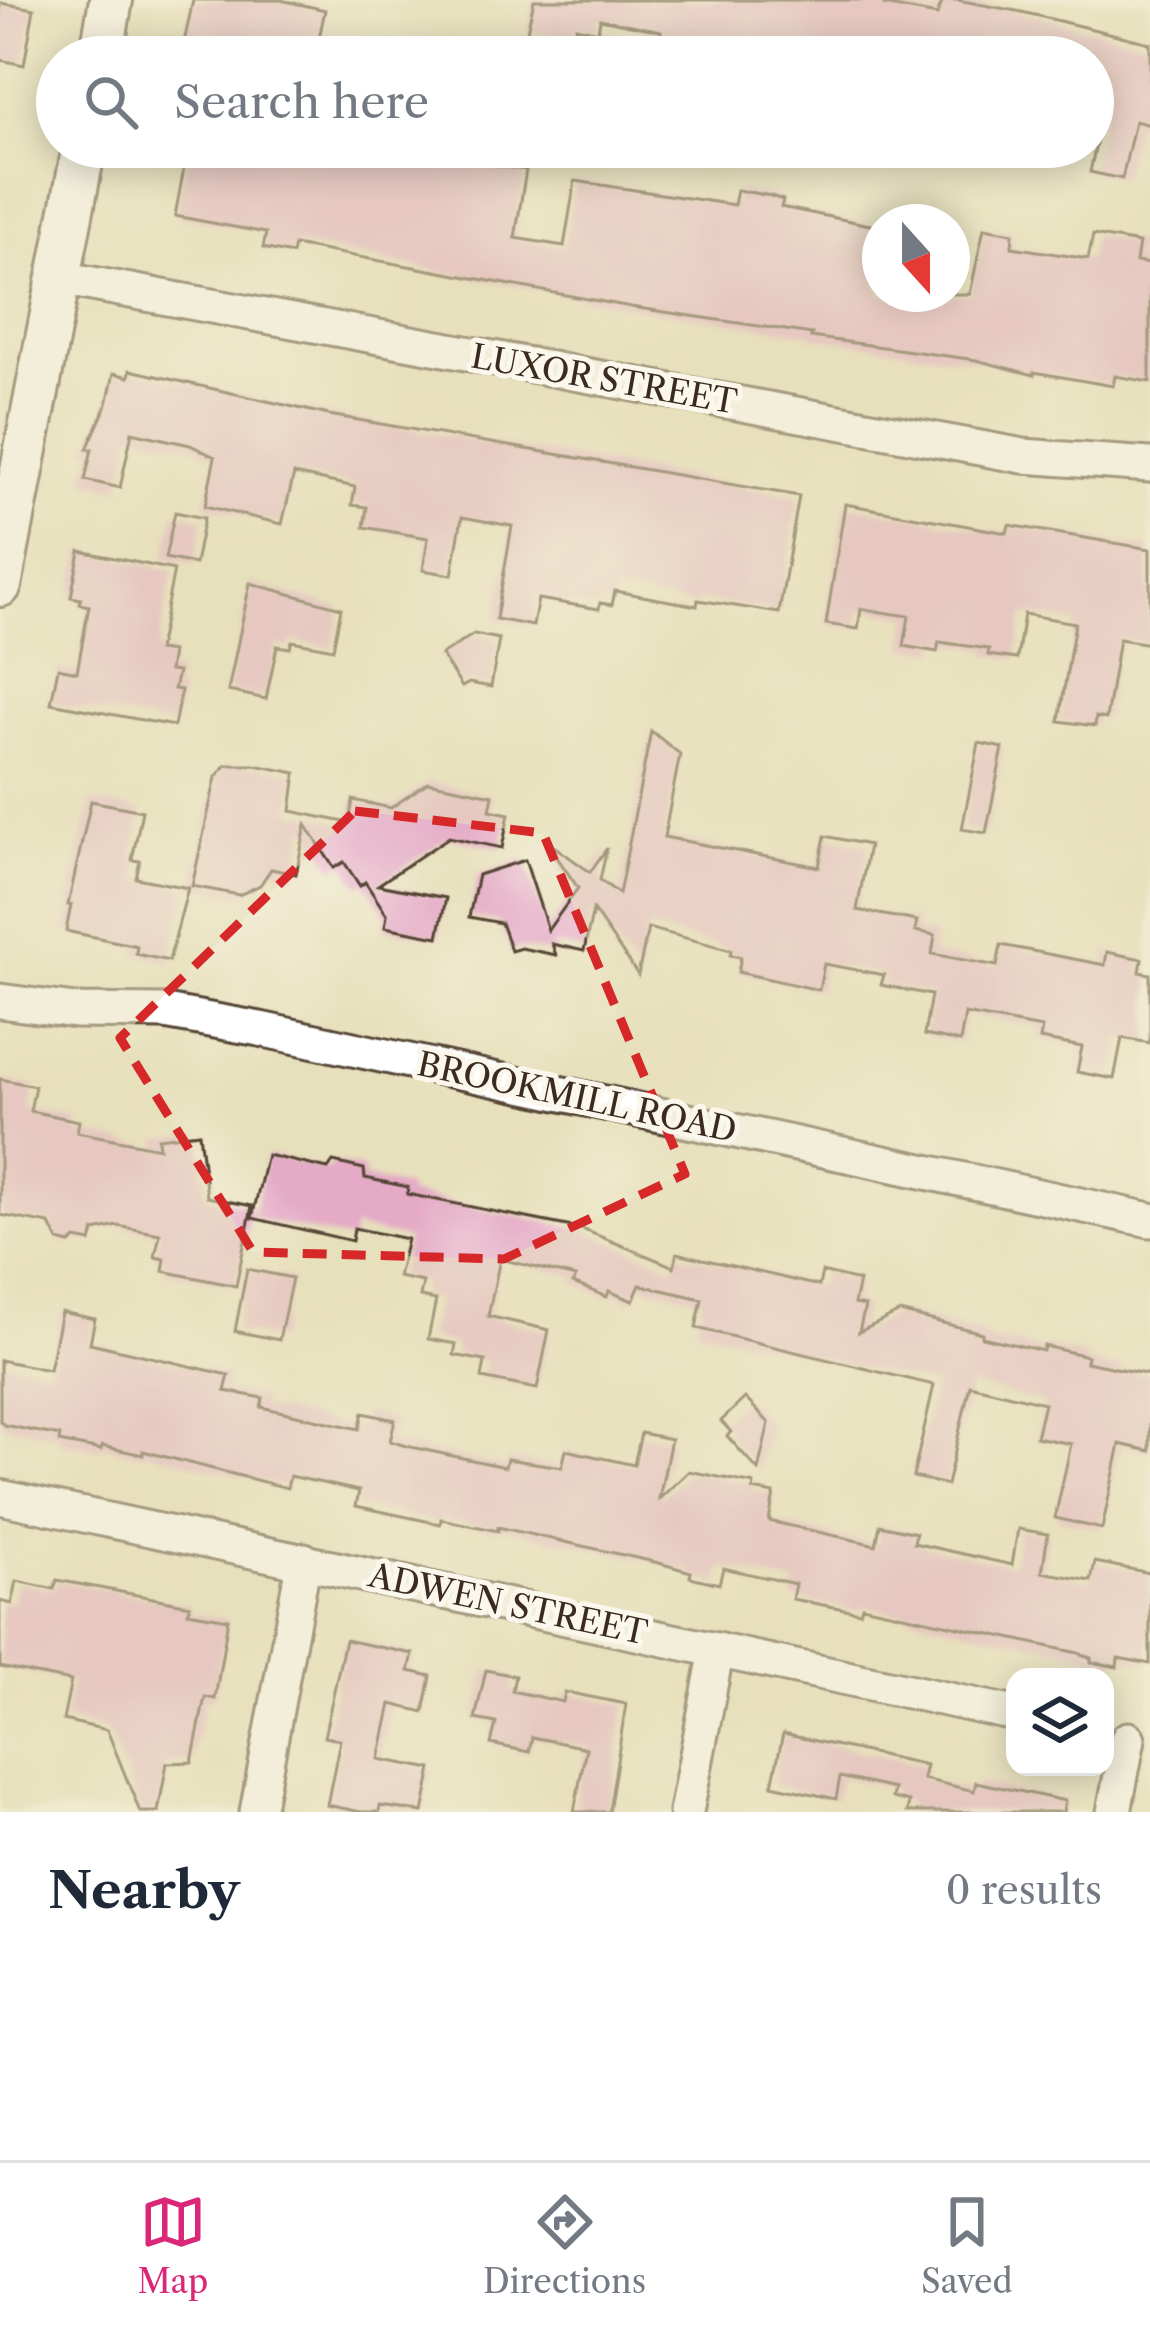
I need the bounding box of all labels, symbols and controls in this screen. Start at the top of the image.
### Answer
search box [36,36,1114,168]
icon: search [78,69,144,135]
text: Search here [174,74,429,130]
north arrow [862,204,970,312]
street label: LUXOR STREET [468,335,740,423]
street label: BROOKMILL ROAD [414,1043,740,1151]
street label: ADWEN STREET [364,1554,651,1654]
map controls [1006,1668,1114,1776]
button: layers [1006,1668,1114,1776]
text: Nearby [48,1859,240,1921]
text: 0 results [946,1866,1102,1914]
tab: Map [137,2189,208,2302]
tab: Directions [483,2189,646,2302]
tab: Saved [921,2189,1013,2302]

